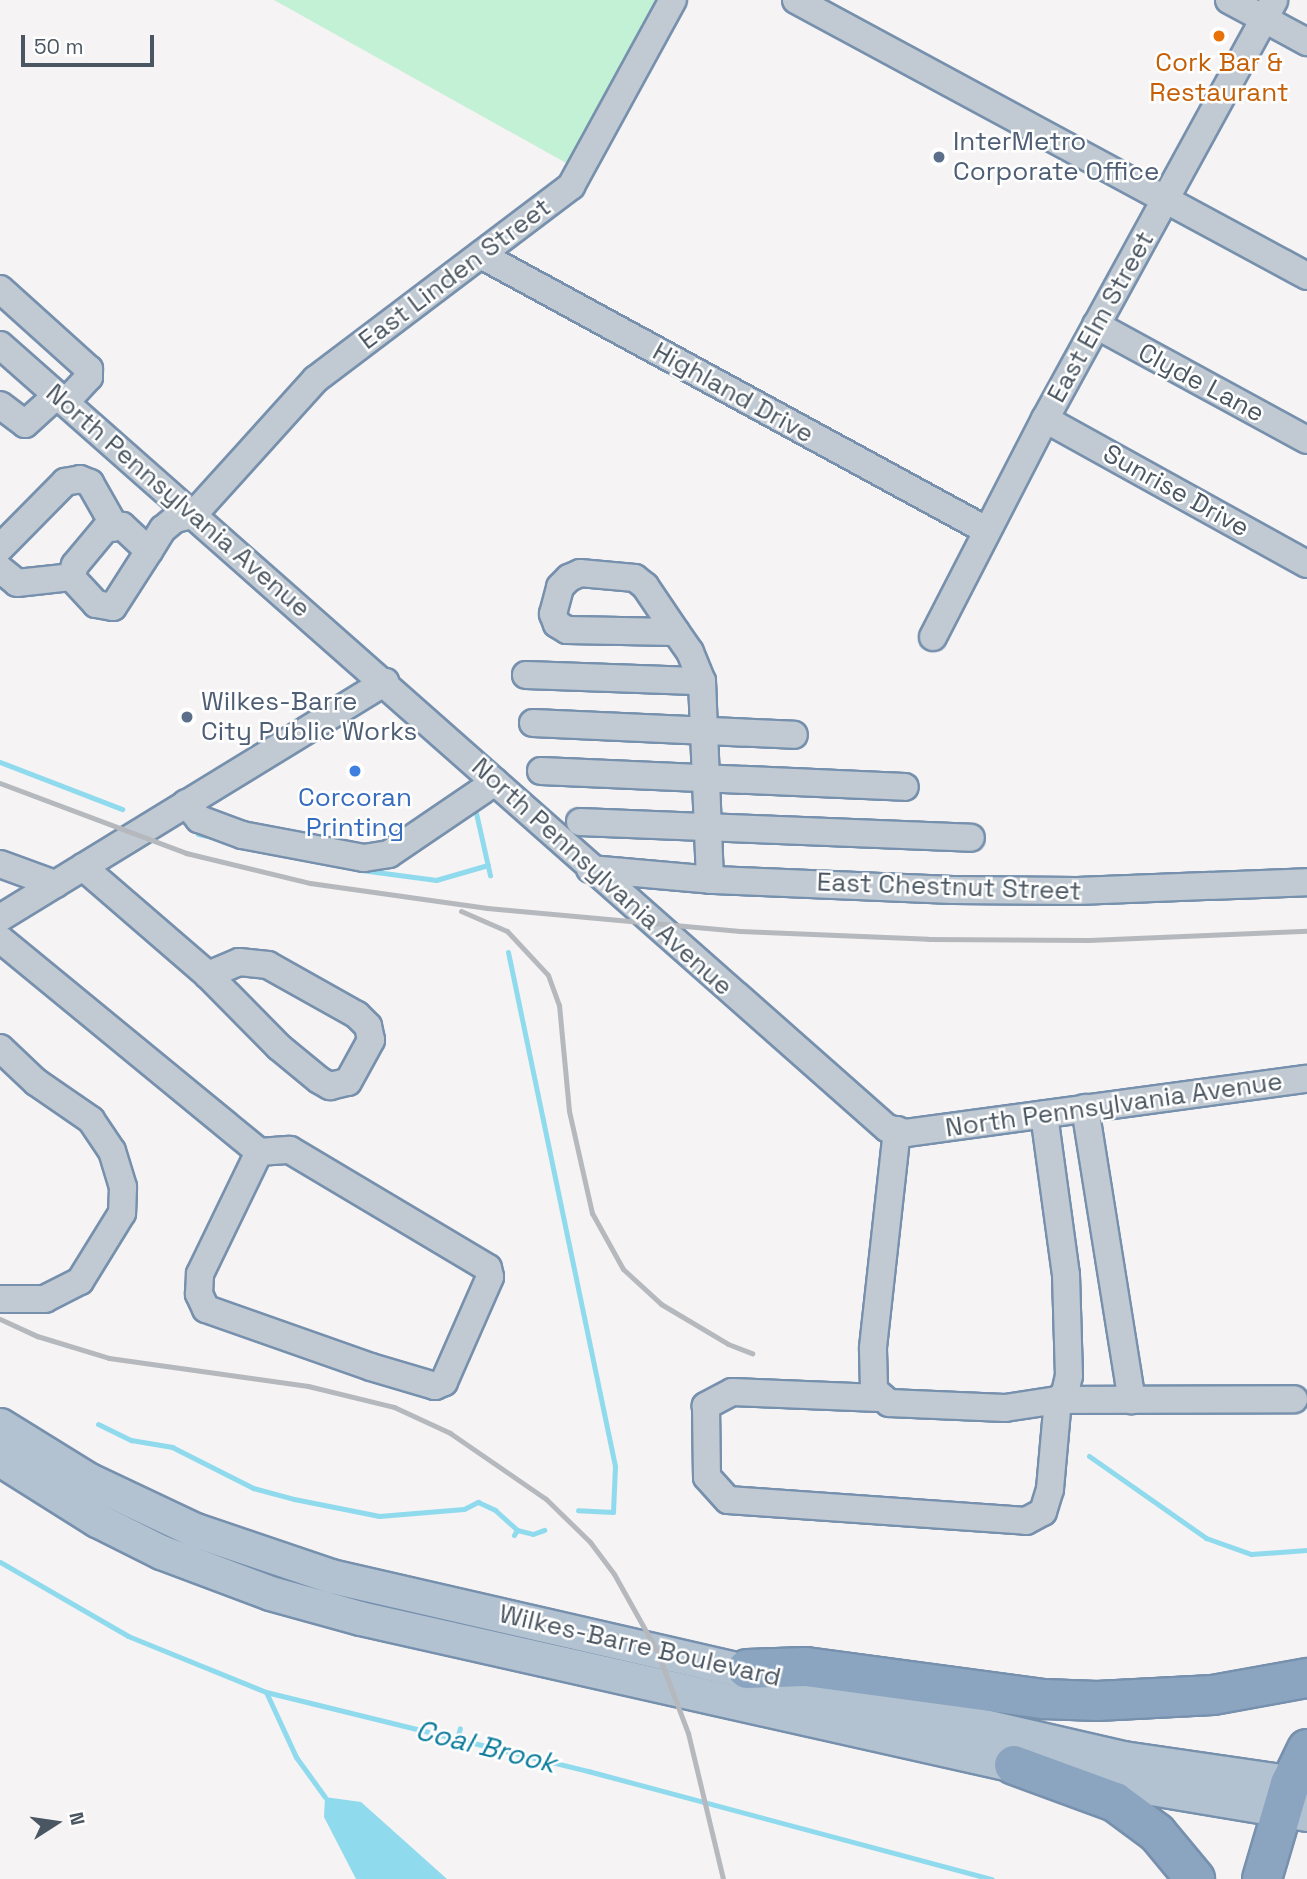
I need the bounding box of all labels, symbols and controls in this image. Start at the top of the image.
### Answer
scale bar [24,21,158,65]
marker: Cork Bar & Restaurant [1211,28,1227,44]
text: 50 m [34,33,84,60]
place label: Cork Bar & Restaurant [1149,47,1289,108]
place label: InterMetro Corporate Office [953,126,1159,188]
marker: InterMetro Corporate Office [931,149,947,165]
street label: East Linden Street [353,192,557,356]
street label: East Elm Street [1041,226,1161,408]
street label: Highland Drive [647,336,819,450]
street label: Clyde Lane [1133,337,1269,429]
street label: North Pennsylvania Avenue [39,378,317,624]
street label: Sunrise Drive [1098,438,1254,544]
place label: Wilkes-Barre City Public Works [201,686,417,748]
marker: Wilkes-Barre City Public Works [179,709,195,725]
street label: North Pennsylvania Avenue [465,751,739,1003]
marker: Corcoran Printing [347,763,363,779]
place label: Corcoran Printing [298,782,412,844]
street label: East Chestnut Street [816,867,1082,907]
street label: North Pennsylvania Avenue [943,1066,1285,1144]
street label: Wilkes-Barre Boulevard [496,1598,784,1694]
water label: Coal Brook [412,1712,560,1780]
north arrow [21,1788,91,1858]
text: N [63,1810,91,1827]

